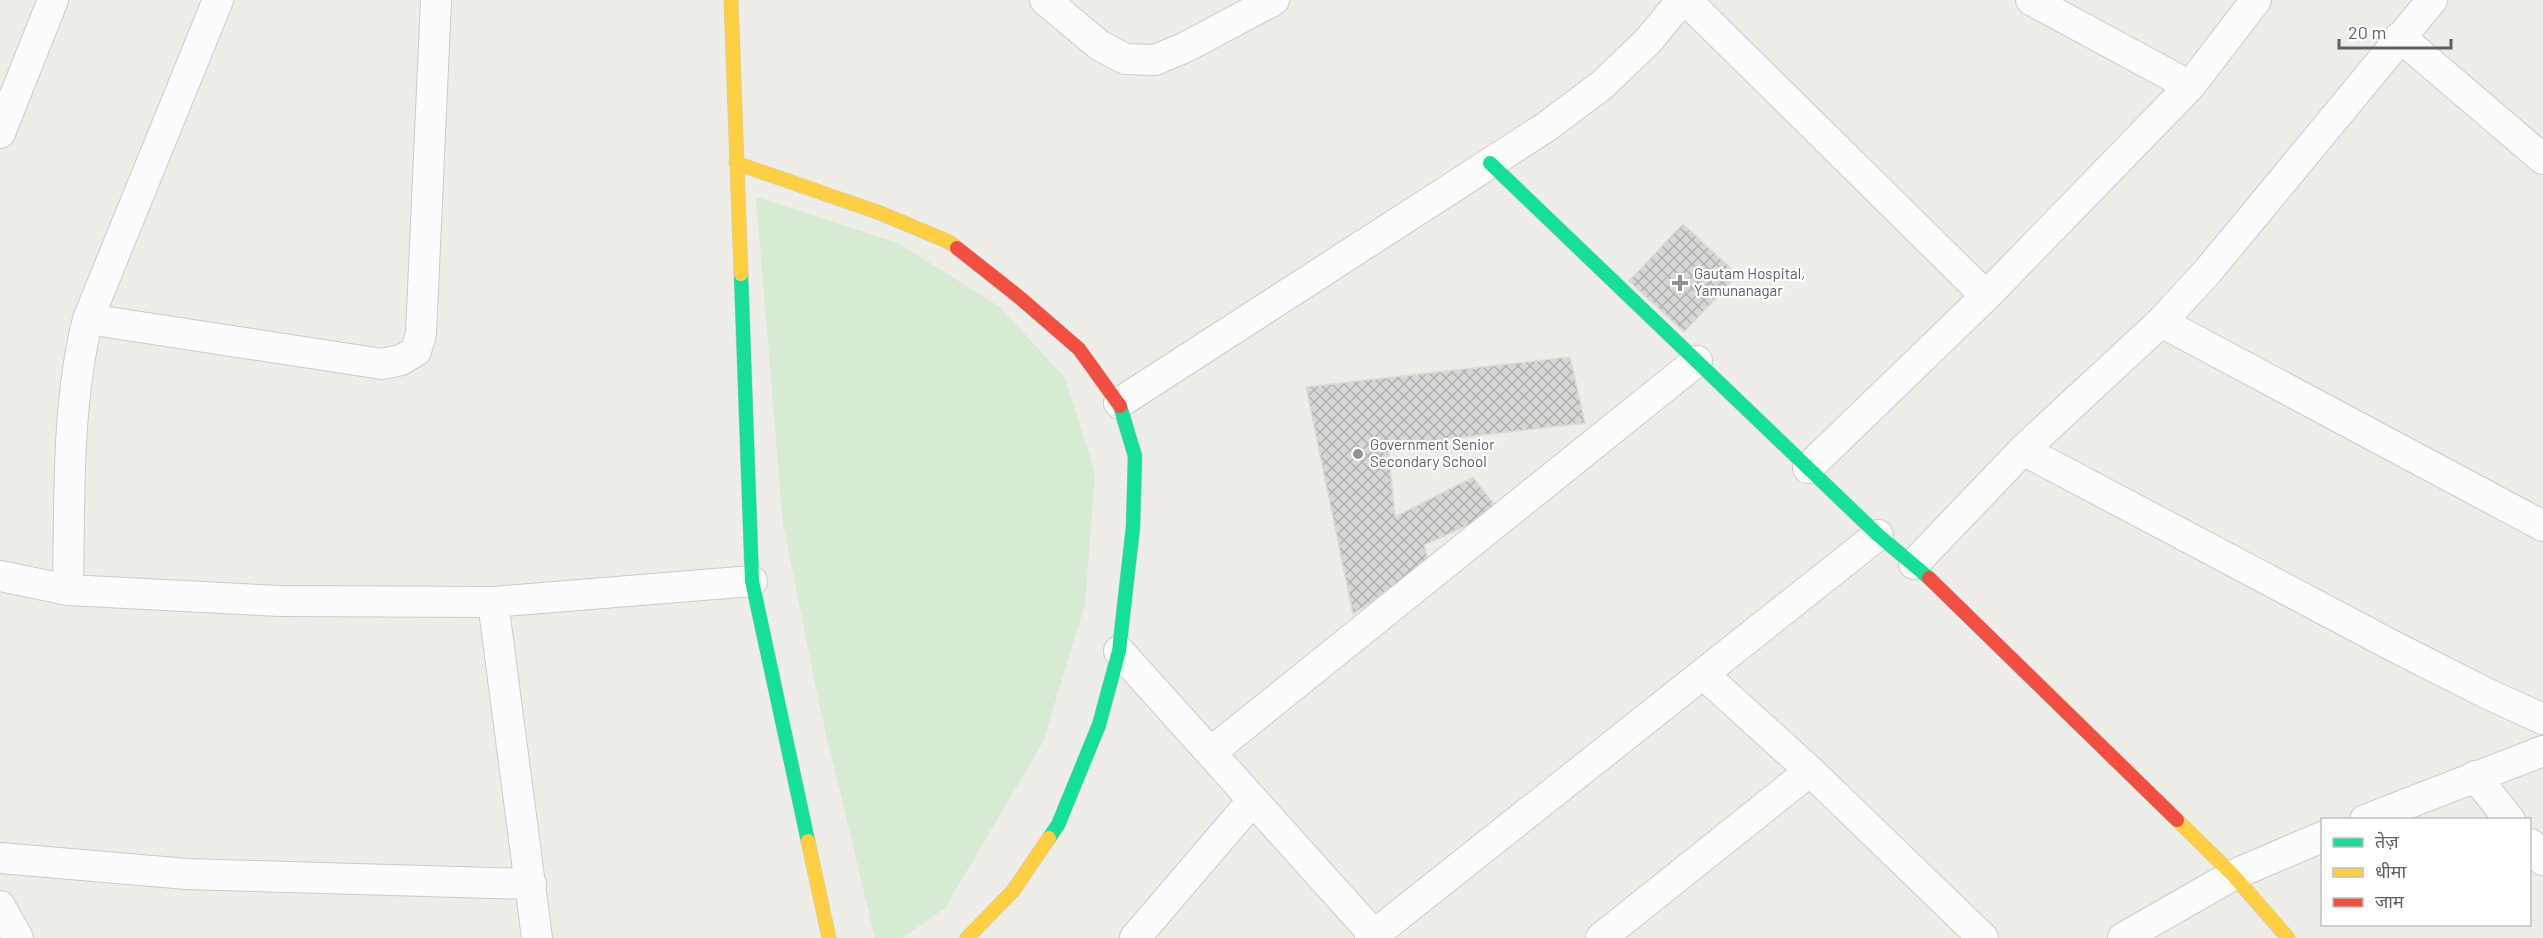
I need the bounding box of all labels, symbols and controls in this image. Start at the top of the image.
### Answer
scale bar [2339,12,2452,50]
text: 20 m [2348,21,2386,43]
place label: Gautam Hospital, Yamunanagar [1694,264,1805,299]
marker: Gautam Hospital, Yamunanagar [1671,274,1689,292]
place label: Government Senior Secondary School [1370,435,1495,470]
marker: Government Senior Secondary School [1351,447,1365,461]
legend [2321,818,2531,926]
text: तेज़ [2375,830,2399,852]
text: धीमा [2375,860,2406,882]
text: जाम [2375,890,2405,912]

